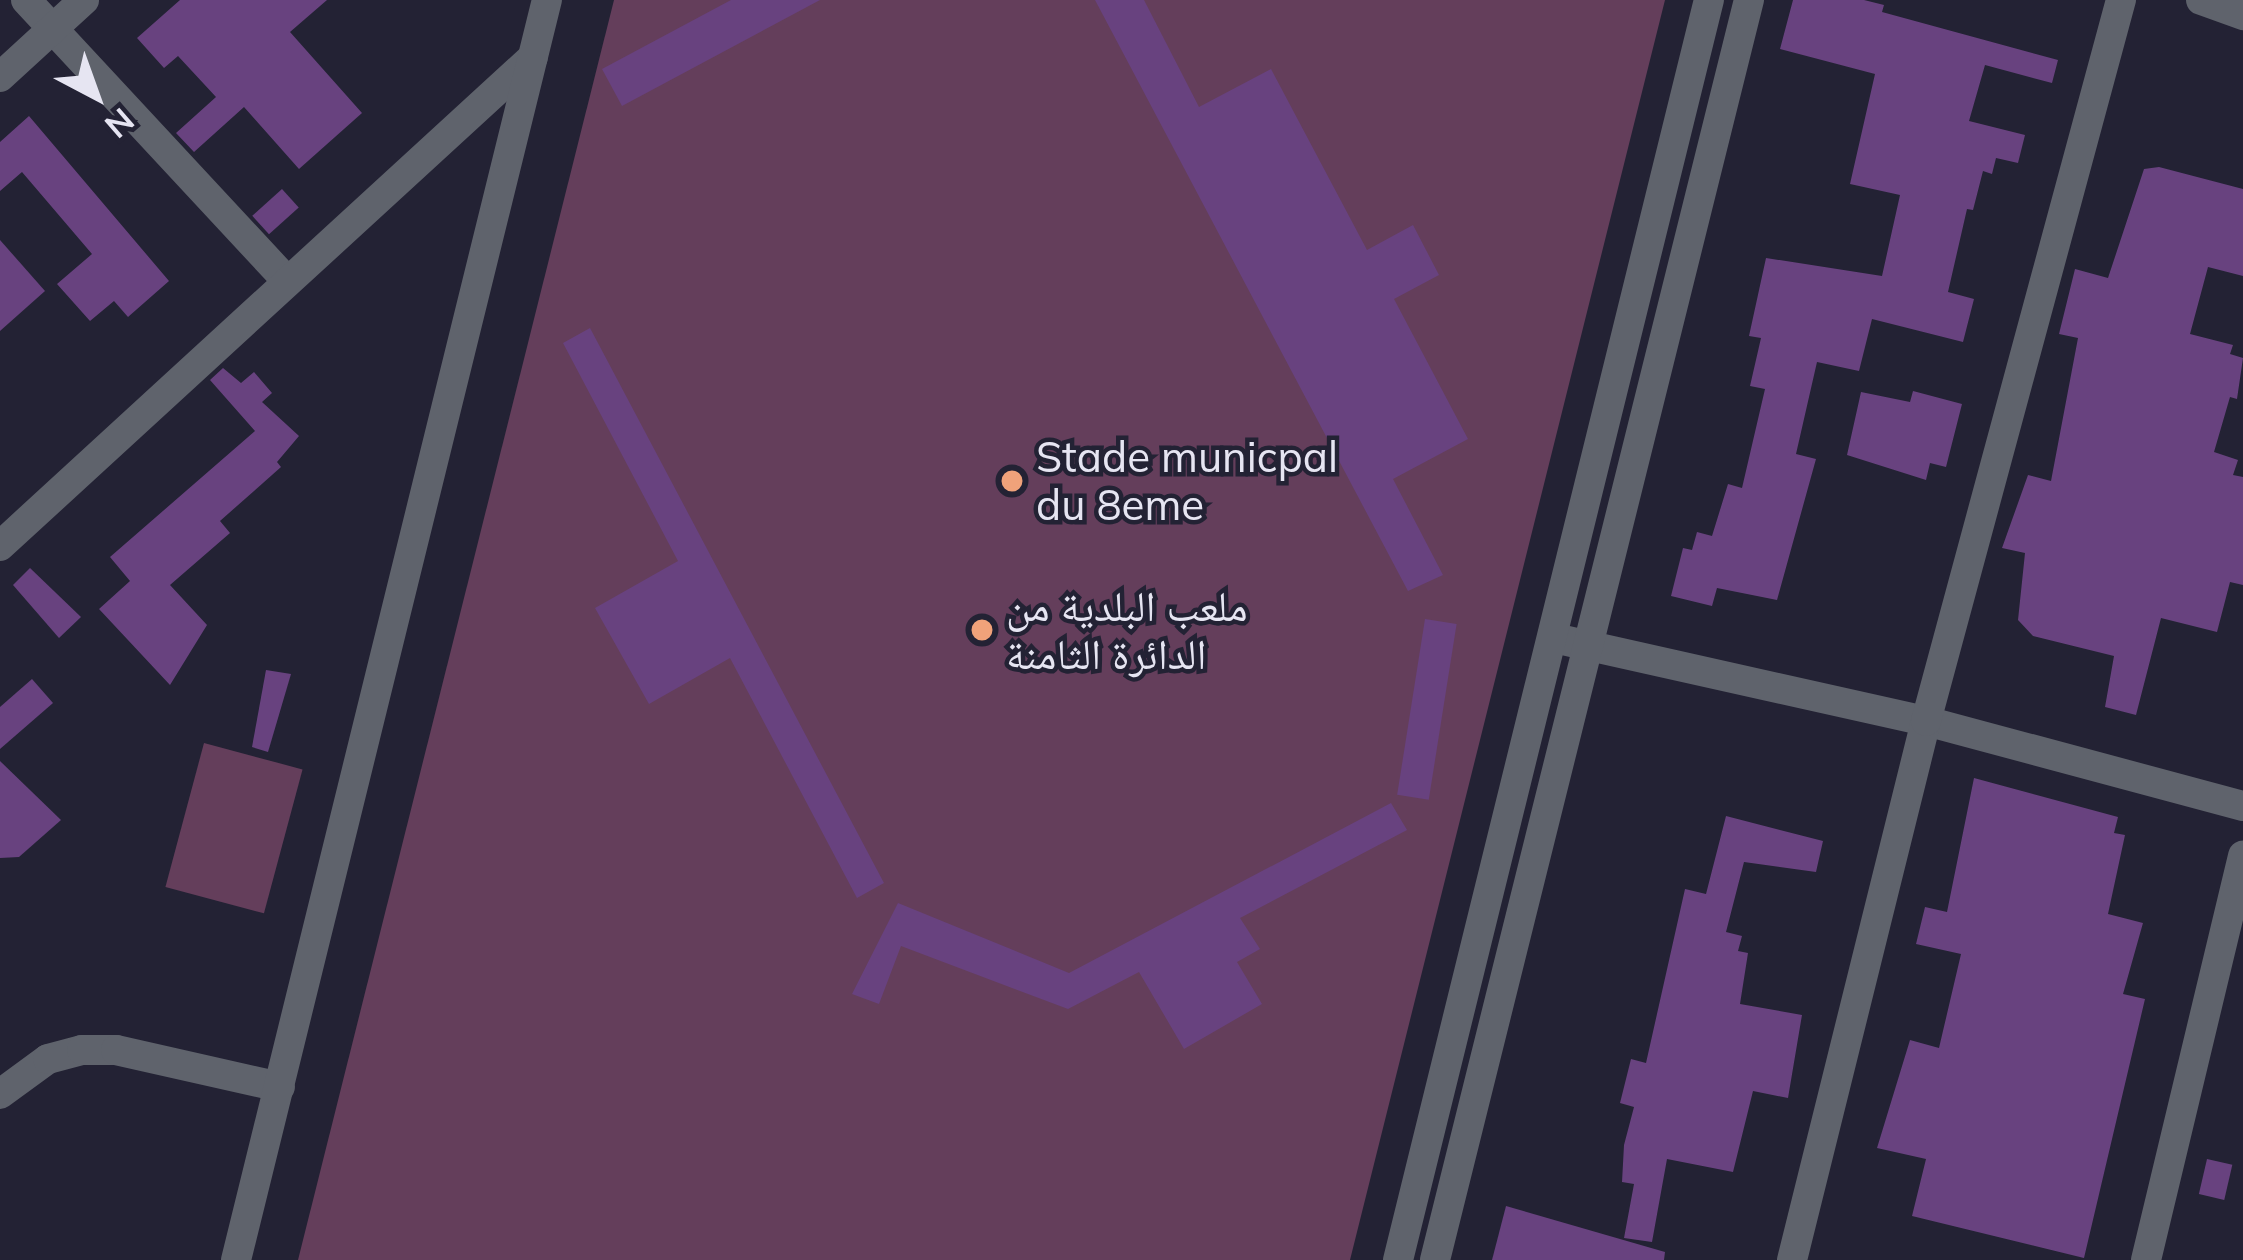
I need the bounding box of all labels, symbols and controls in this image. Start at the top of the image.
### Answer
north arrow [36,36,156,156]
text: N [97,100,143,147]
place label: Stade municpal du 8eme [1036,432,1338,530]
marker: Stade municpal du 8eme [999,468,1025,494]
place label: ملعب البلدية من الدائرة الثامنة [1006,581,1248,680]
marker: ملعب البلدية من الدائرة الثامنة [969,617,995,643]

